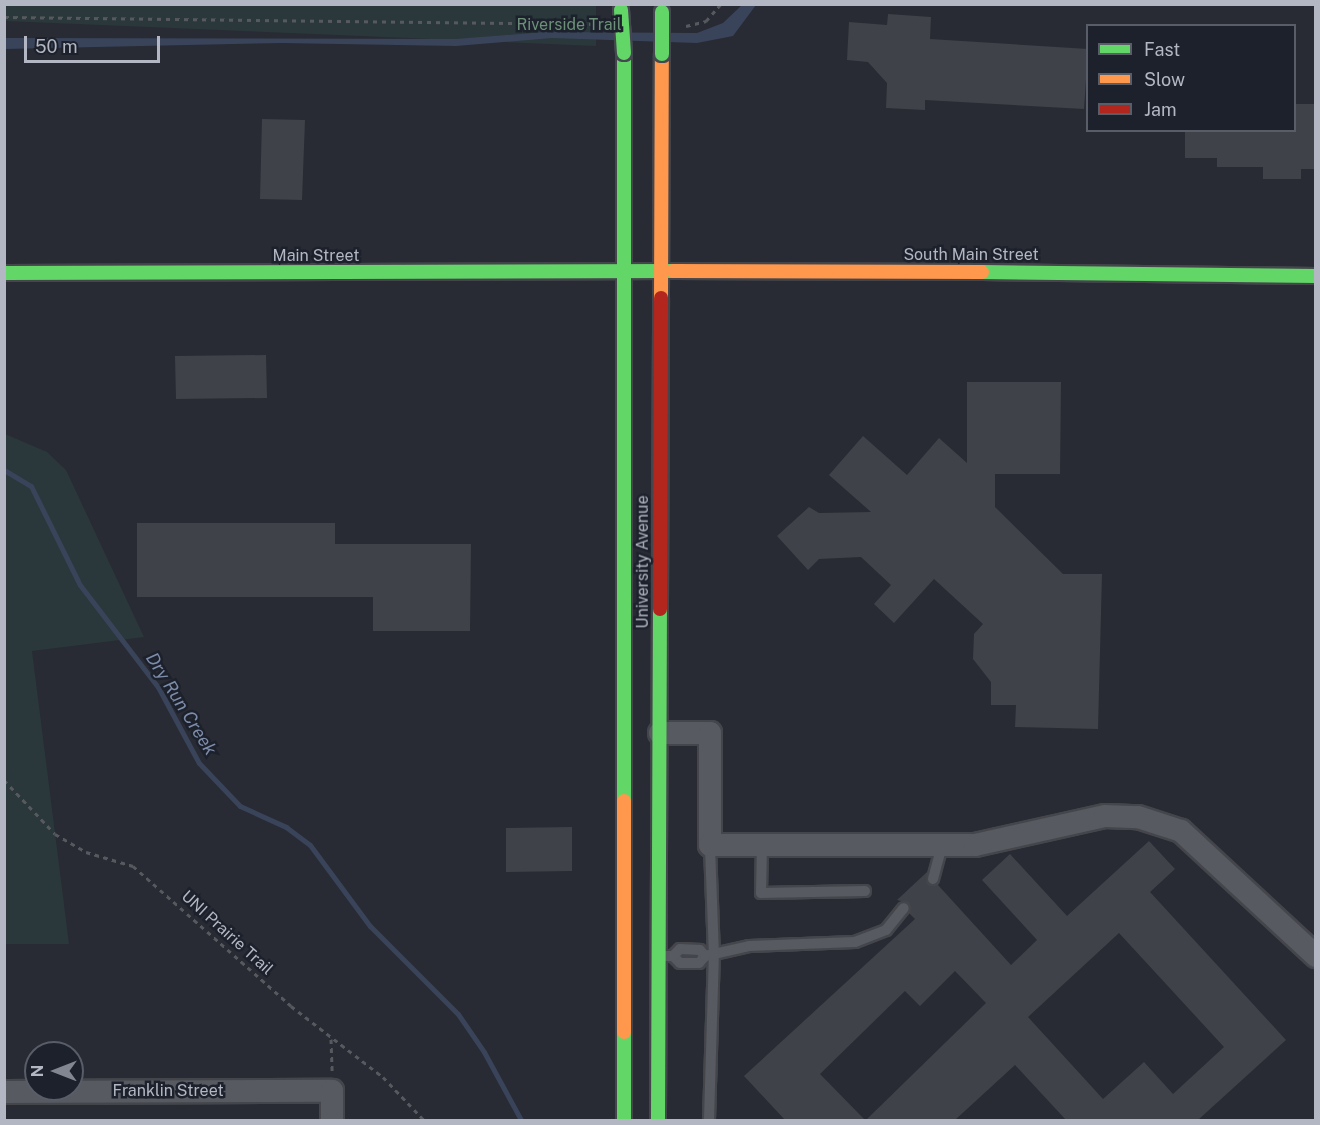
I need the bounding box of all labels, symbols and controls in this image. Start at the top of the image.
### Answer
park label: Riverside Trail [516,15,622,35]
scale bar [27,24,164,62]
legend [1086,24,1296,132]
text: 50 m [35,36,78,57]
text: Fast [1144,39,1180,60]
text: Slow [1144,69,1185,90]
text: Jam [1144,99,1177,120]
street label: South Main Street [903,245,1039,265]
street label: Main Street [273,246,359,266]
street label: University Avenue [633,495,653,629]
water label: Dry Run Creek [141,649,221,759]
street label: UNI Prairie Trail [177,887,277,979]
north arrow [24,1041,84,1101]
text: N [28,1065,47,1077]
street label: Franklin Street [112,1081,224,1101]

